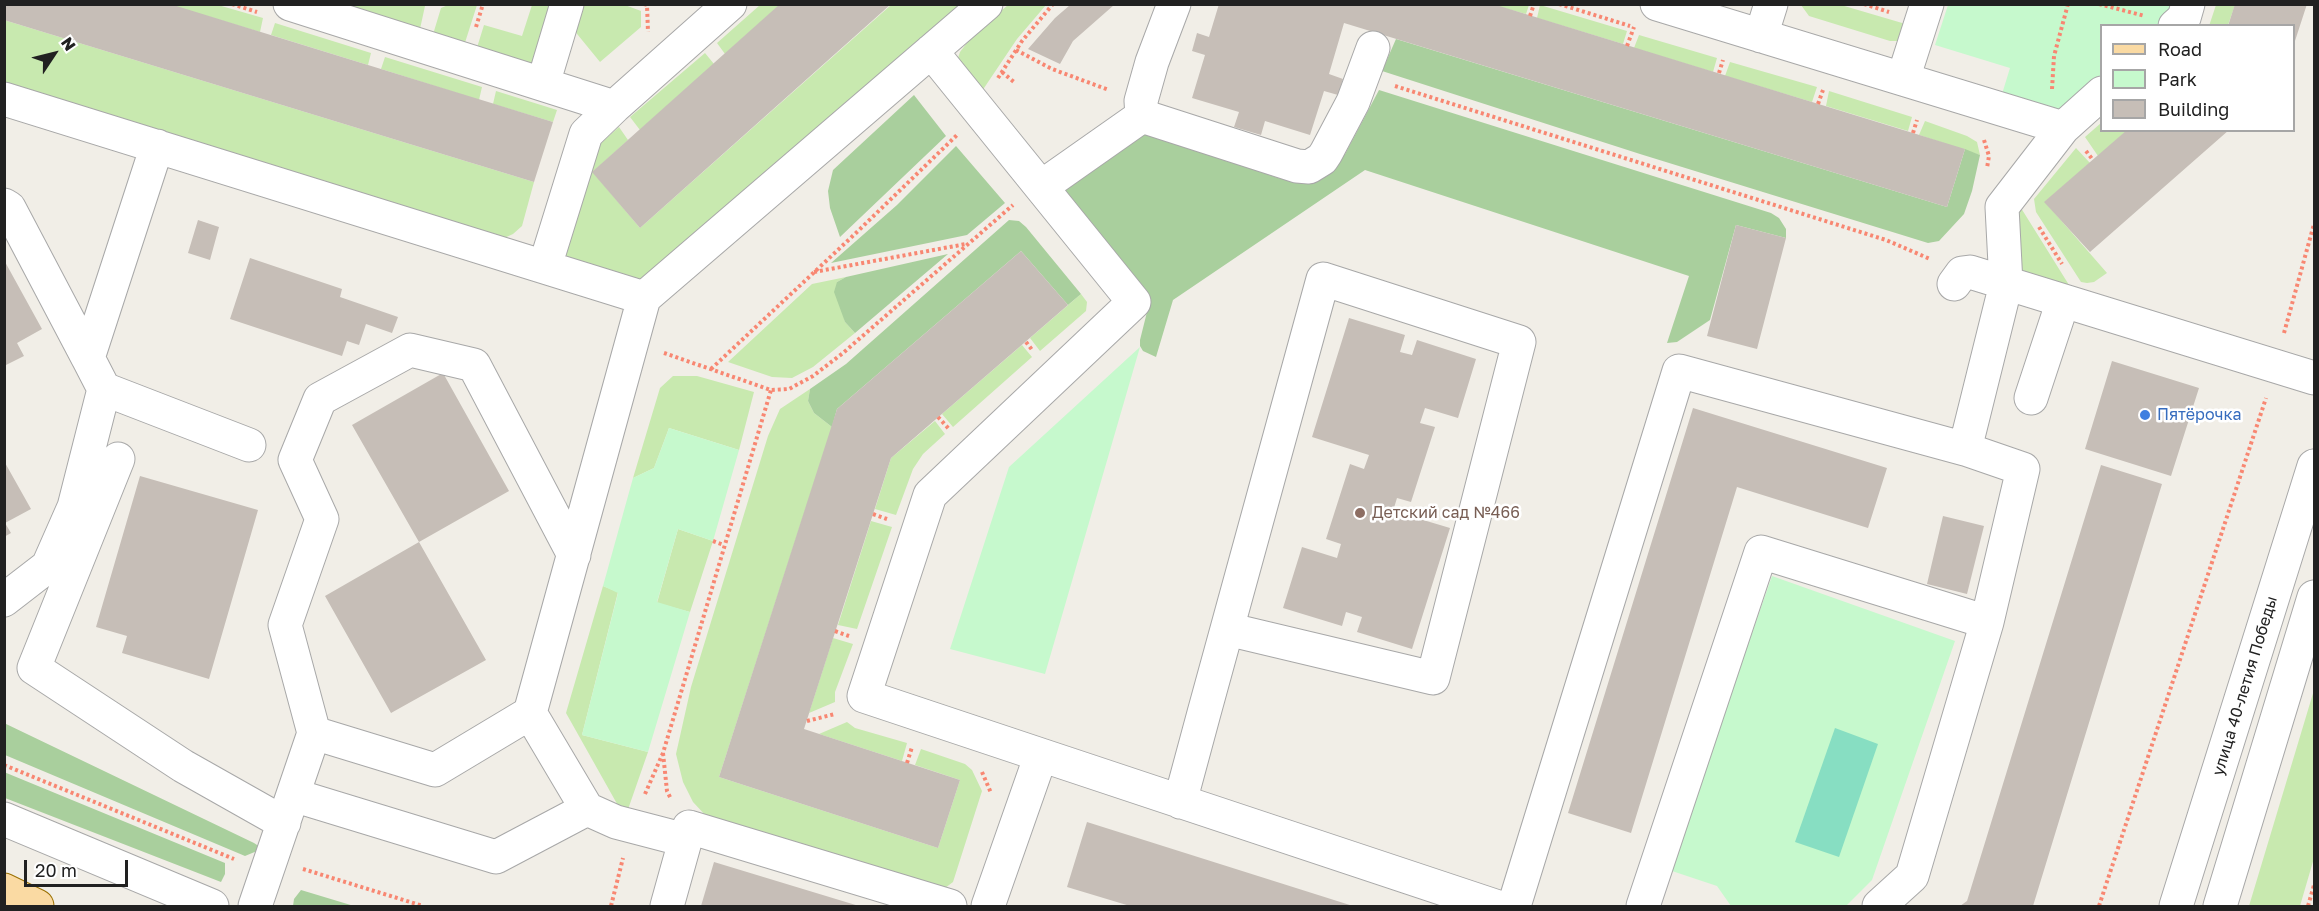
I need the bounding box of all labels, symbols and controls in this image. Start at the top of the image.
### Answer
north arrow [24,24,84,84]
legend [2100,24,2295,132]
text: N [57,33,80,54]
text: Road [2158,38,2202,60]
text: Park [2158,68,2197,90]
text: Building [2158,98,2229,120]
place label: Пятёрочка [2157,405,2241,425]
marker: Пятёрочка [2138,408,2152,422]
place label: Детский сад №466 [1372,503,1520,523]
marker: Детский сад №466 [1353,506,1367,520]
street label: улица 40-летия Победы [2209,594,2281,778]
scale bar [27,848,130,886]
text: 20 m [35,859,77,881]

